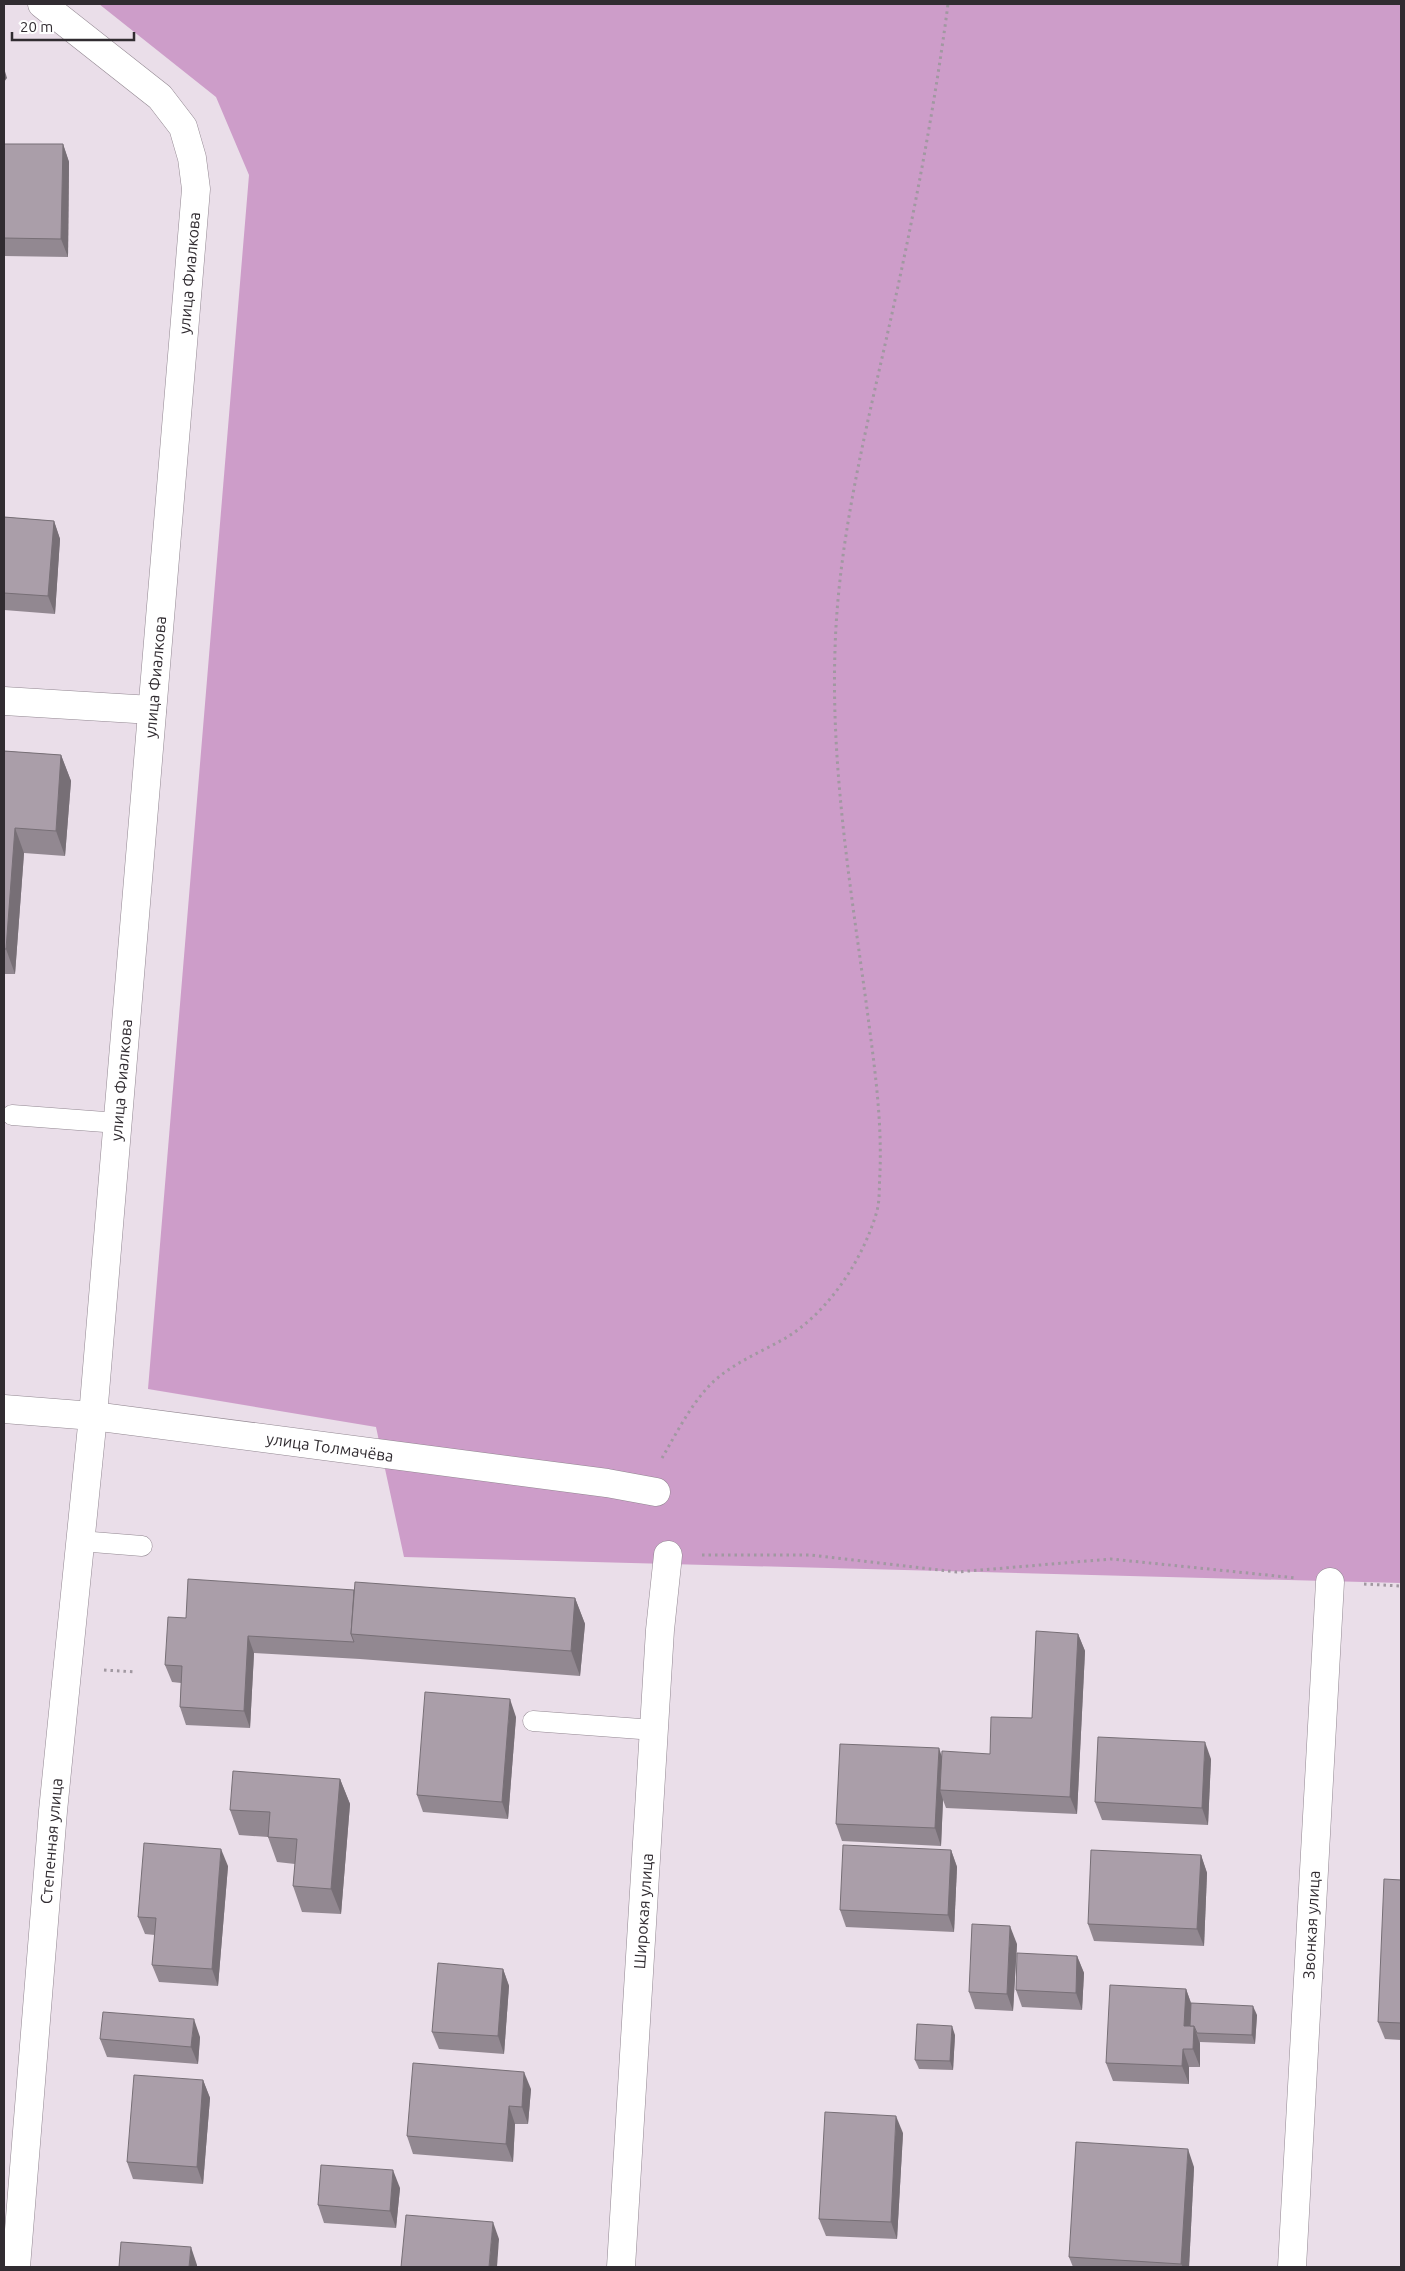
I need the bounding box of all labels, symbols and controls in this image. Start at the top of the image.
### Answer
scale bar [12,10,135,42]
text: 20 m [20,18,53,35]
street label: улица Фиалкова [175,211,203,335]
street label: улица Фиалкова [141,615,169,739]
street label: улица Фиалкова [107,1018,135,1142]
street label: улица Толмачёва [265,1429,395,1465]
street label: Степенная улица [37,1777,65,1905]
street label: Широкая улица [630,1852,656,1970]
street label: Звонкая улица [1299,1870,1323,1980]

